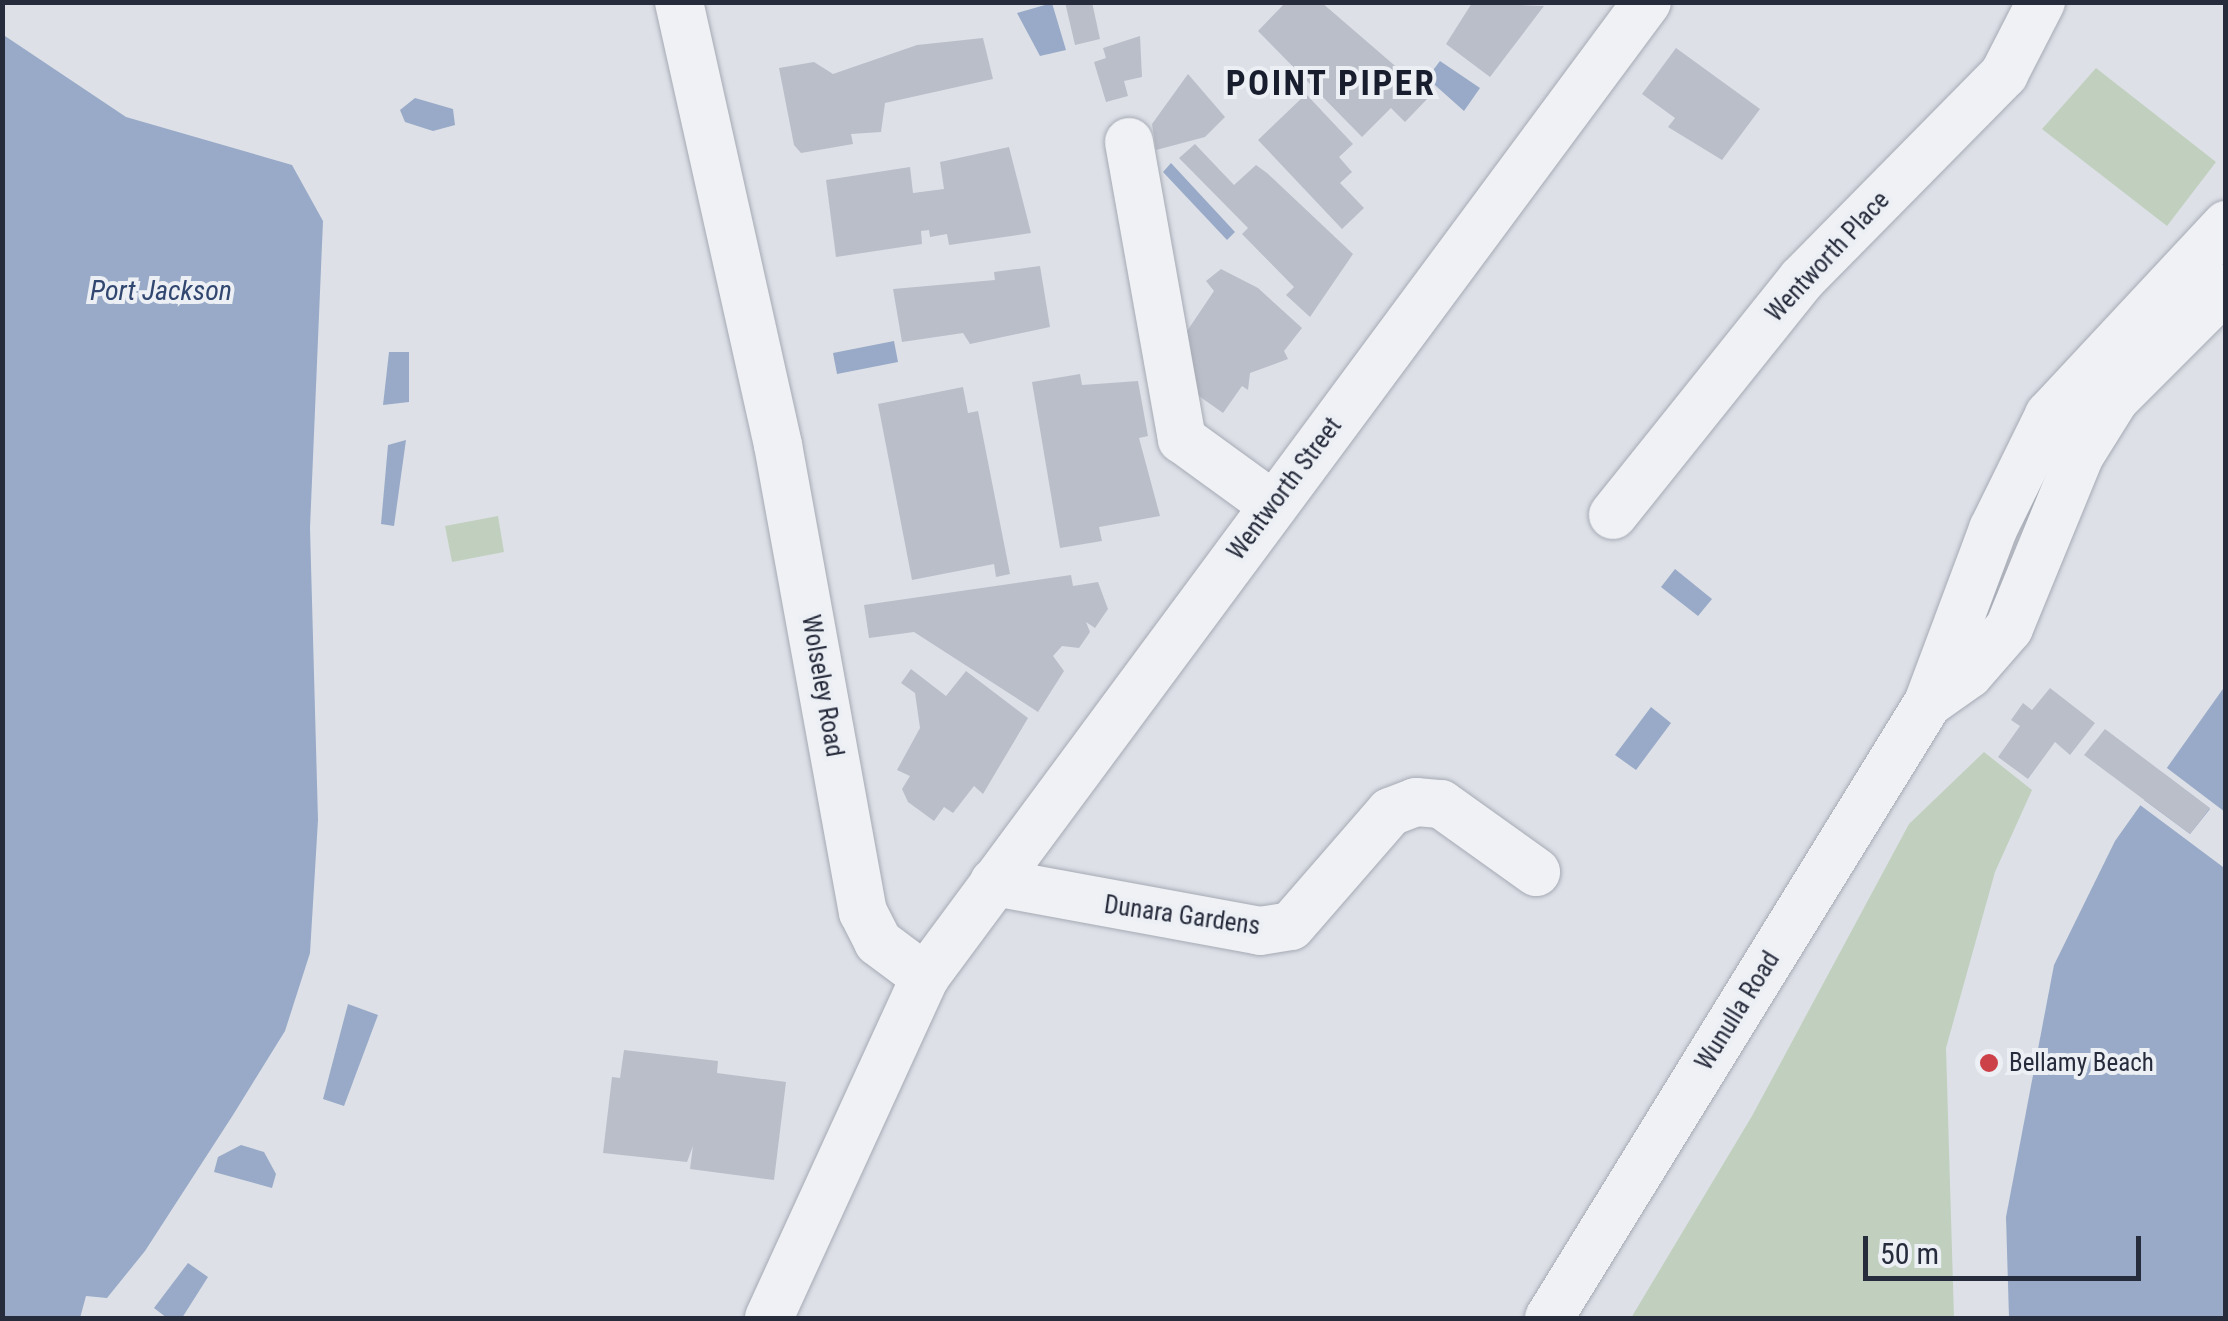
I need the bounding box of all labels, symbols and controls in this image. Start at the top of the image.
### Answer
district label: POINT PIPER [1225,63,1437,105]
street label: Wentworth Place [1760,186,1896,328]
water label: Port Jackson [90,274,232,308]
street label: Wentworth Street [1222,412,1348,566]
street label: Wolseley Road [795,613,849,759]
street label: Dunara Gardens [1102,890,1262,942]
street label: Wunulla Road [1690,946,1786,1076]
place label: Bellamy Beach [2009,1048,2154,1078]
marker: Bellamy Beach [1978,1052,2000,1074]
scale bar [1868,1216,2146,1278]
text: 50 m [1880,1236,1939,1271]

